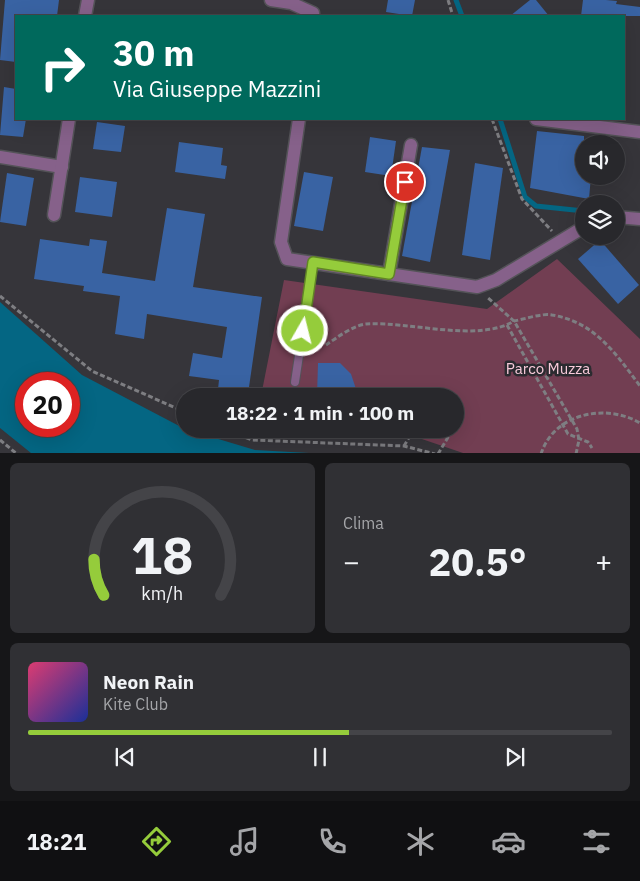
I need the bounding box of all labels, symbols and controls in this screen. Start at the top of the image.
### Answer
text: 30 m [113,30,195,76]
icon: right [30,35,95,100]
text: Via Giuseppe Mazzini [113,74,321,103]
map controls [575,135,625,245]
button: sound [575,135,625,185]
pin [384,161,426,203]
icon: arrive [391,168,419,196]
button: layers [575,195,625,245]
position arrow [276,304,328,356]
park label: Parco Muzza [506,359,590,378]
speed limit sign: 20 [15,372,80,437]
text: 18:22 · 1 min · 100 m [226,401,414,425]
text: Clima [343,513,384,533]
text: 18 [131,521,194,588]
text: 20.5° [428,537,527,586]
text: − [343,543,360,580]
text: + [595,543,612,580]
text: km/h [142,582,184,605]
text: Neon Rain [103,670,194,694]
text: Kite Club [103,694,168,714]
icon: previous [111,743,139,771]
icon: pause [306,743,334,771]
icon: next [501,743,529,771]
icon: directions [139,824,174,859]
icon: music [227,824,262,859]
icon: phone [315,824,350,859]
icon: climate [403,824,438,859]
icon: car [491,824,526,859]
icon: filters [579,824,614,859]
text: 18:21 [26,827,86,856]

